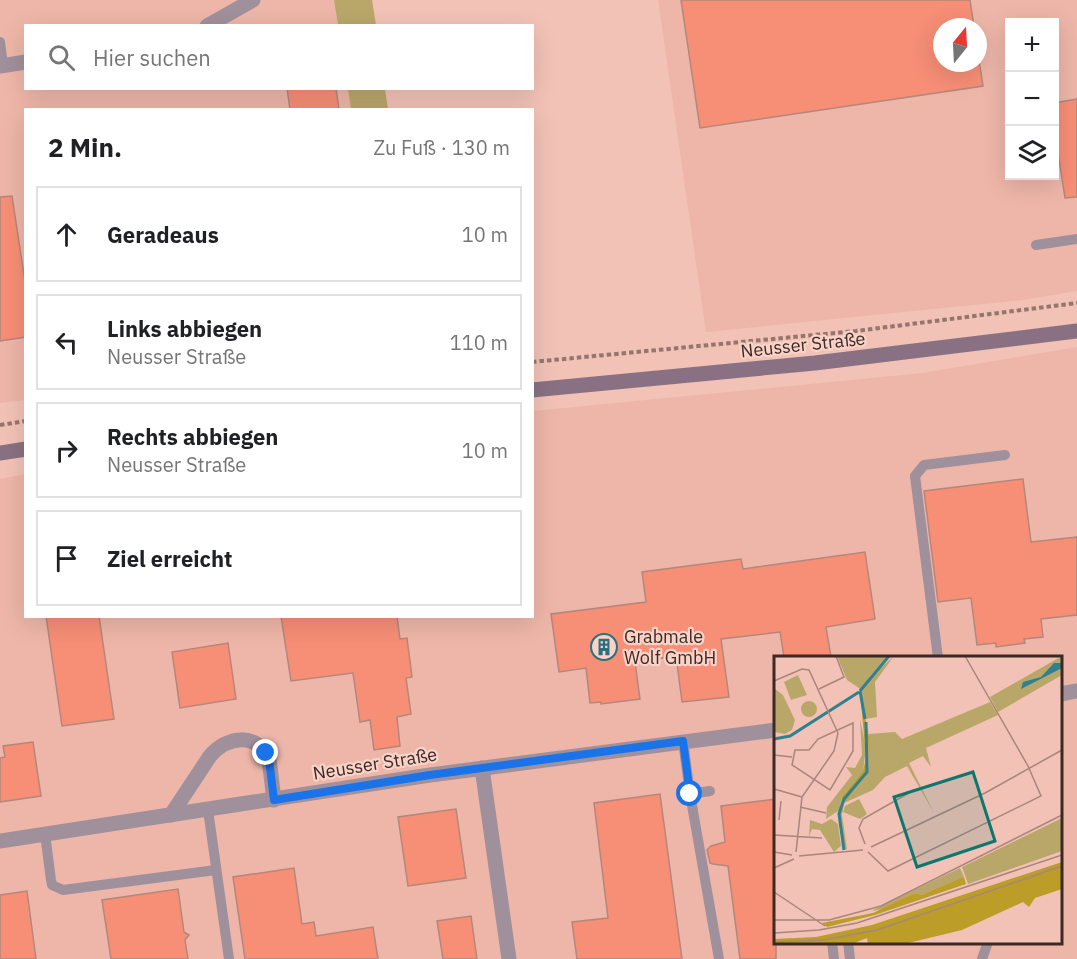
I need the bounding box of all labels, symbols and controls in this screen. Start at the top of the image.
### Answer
north arrow [933,18,987,72]
map controls [1005,18,1059,180]
button: + [1005,18,1059,72]
search box [24,24,534,90]
icon: search [45,41,78,74]
text: Hier suchen [93,43,211,72]
button: − [1005,72,1059,126]
button: layers [1005,126,1059,180]
text: 2 Min. [48,130,122,164]
text: Zu Fuß · 130 m [373,134,510,161]
icon: ahead [50,218,83,251]
text: Geradeaus [107,220,219,249]
text: 10 m [462,221,508,248]
text: Links abbiegen [107,314,262,343]
icon: left [50,326,83,359]
street label: Neusser Straße [739,327,867,362]
text: 110 m [450,329,508,356]
text: Neusser Straße [107,343,246,370]
text: Rechts abbiegen [107,422,278,451]
icon: right [50,434,83,467]
text: 10 m [462,437,508,464]
text: Neusser Straße [107,451,246,478]
icon: arrive [50,542,83,575]
text: Ziel erreicht [107,544,232,573]
place label: Grabmale Wolf GmbH [624,625,716,669]
building icon: Grabmale Wolf GmbH [589,632,619,662]
inset map [774,656,1062,944]
route end [252,739,278,765]
street label: Neusser Straße [311,742,439,785]
route start [676,780,702,806]

